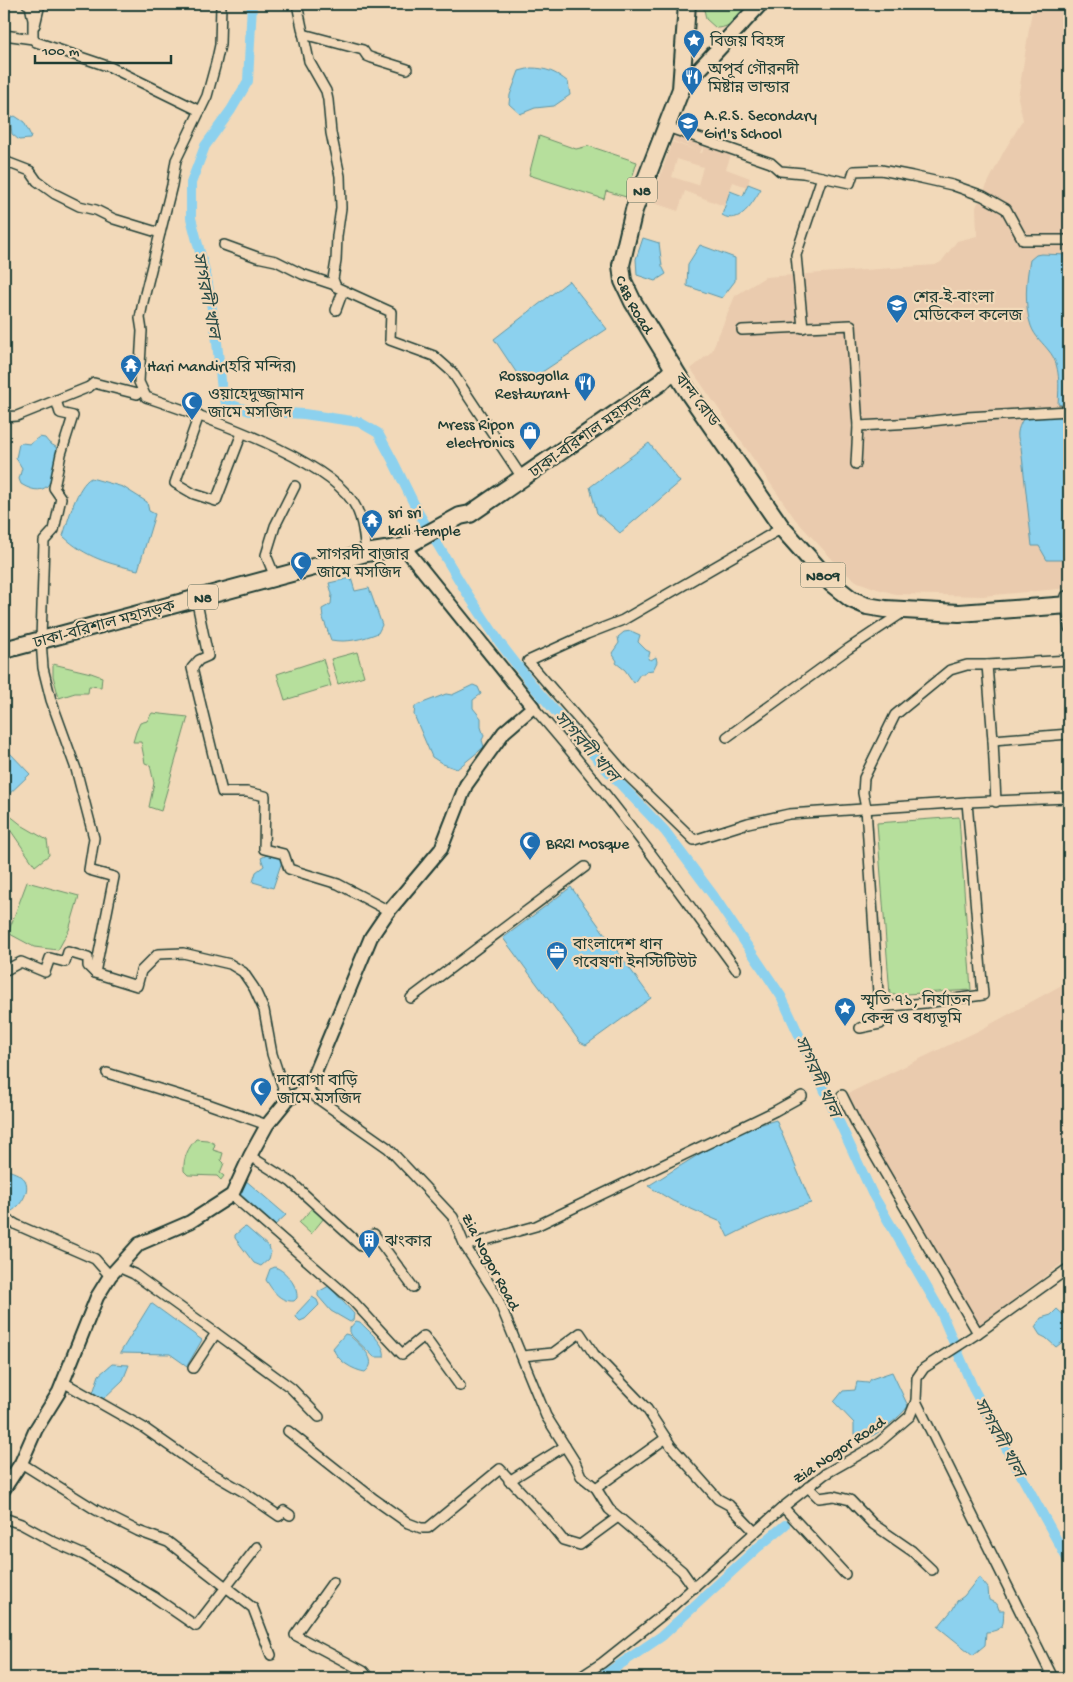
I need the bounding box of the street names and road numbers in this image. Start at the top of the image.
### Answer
road number: N8 [627,178,657,202]
street label: C&B Road [609,275,657,340]
street label: বান্দ রোড [668,370,722,432]
street label: ঢাকা-বরিশাল মহাসড়ক [524,381,658,484]
road number: N809 [800,562,846,588]
road number: N8 [188,584,218,610]
street label: ঢাকা-বরিশাল মহাসড়ক [30,595,179,655]
street label: Zia Nogor Road [455,1211,523,1316]
street label: Zia Nogor Road [790,1413,891,1490]

